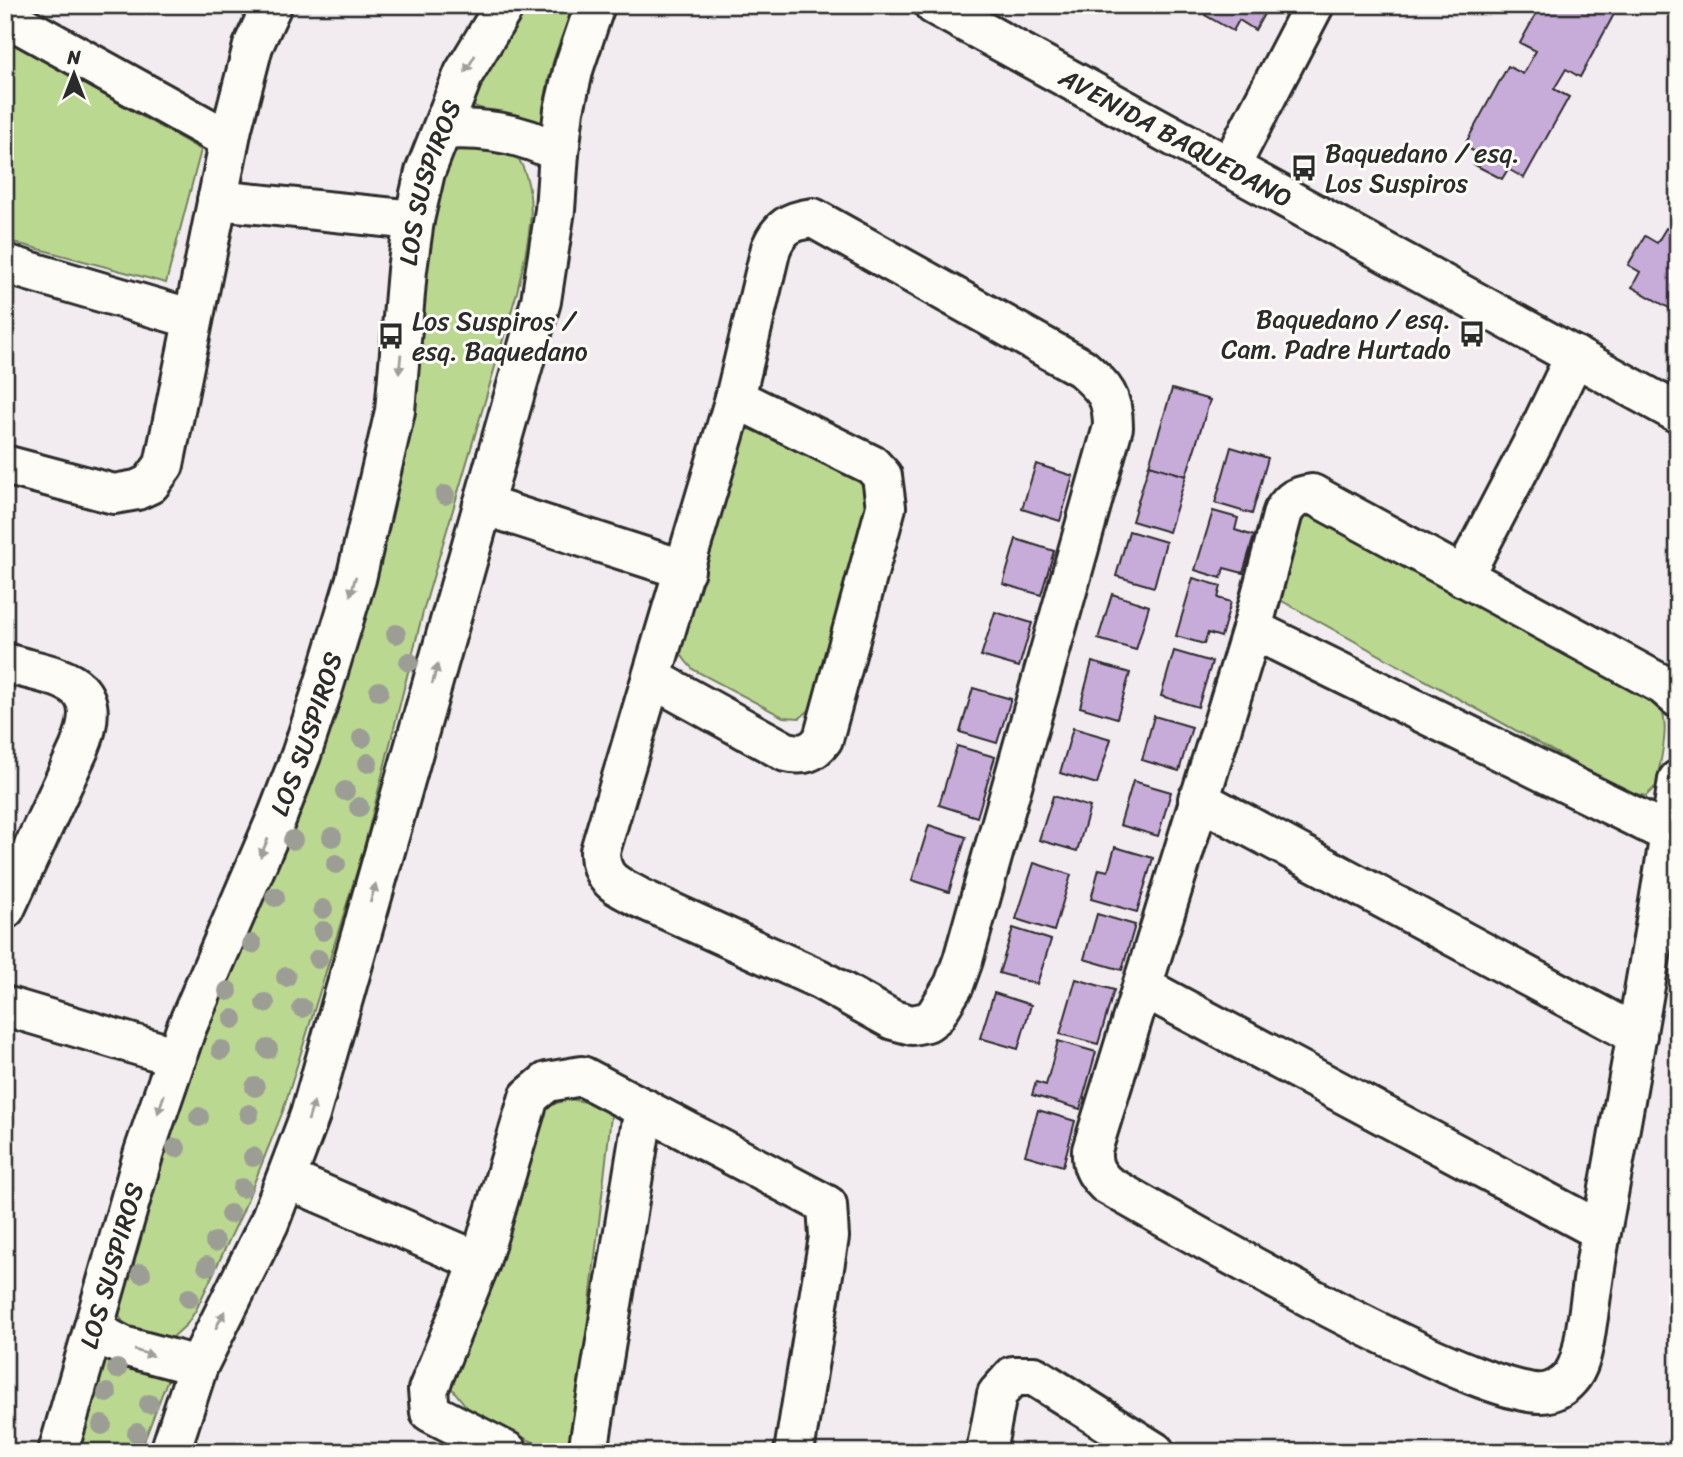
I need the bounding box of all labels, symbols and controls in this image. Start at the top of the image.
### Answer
north arrow [38,38,108,108]
text: N [66,41,81,74]
one-way arrow [463,54,476,73]
street label: AVENIDA BAQUEDANO [1050,54,1302,221]
street label: LOS SUSPIROS [385,93,474,268]
place label: Baquedano / esq. Los Suspiros [1325,130,1520,206]
bus stop icon: Baquedano / esq. Los Suspiros [1289,153,1319,183]
place label: Baquedano / esq. Cam. Padre Hurtado [1221,296,1451,372]
place label: Los Suspiros / esq. Baquedano [412,298,588,374]
bus stop icon: Baquedano / esq. Cam. Padre Hurtado [1457,319,1487,349]
bus stop icon: Los Suspiros / esq. Baquedano [376,321,406,351]
one-way arrow [394,353,405,375]
one-way arrow [348,576,358,597]
street label: LOS SUSPIROS [257,646,356,823]
one-way arrow [430,662,441,684]
one-way arrow [258,838,269,859]
one-way arrow [369,882,379,903]
one-way arrow [155,1094,166,1115]
one-way arrow [306,1101,316,1122]
street label: LOS SUSPIROS [66,1177,157,1354]
one-way arrow [215,1310,226,1330]
one-way arrow [134,1348,155,1358]

